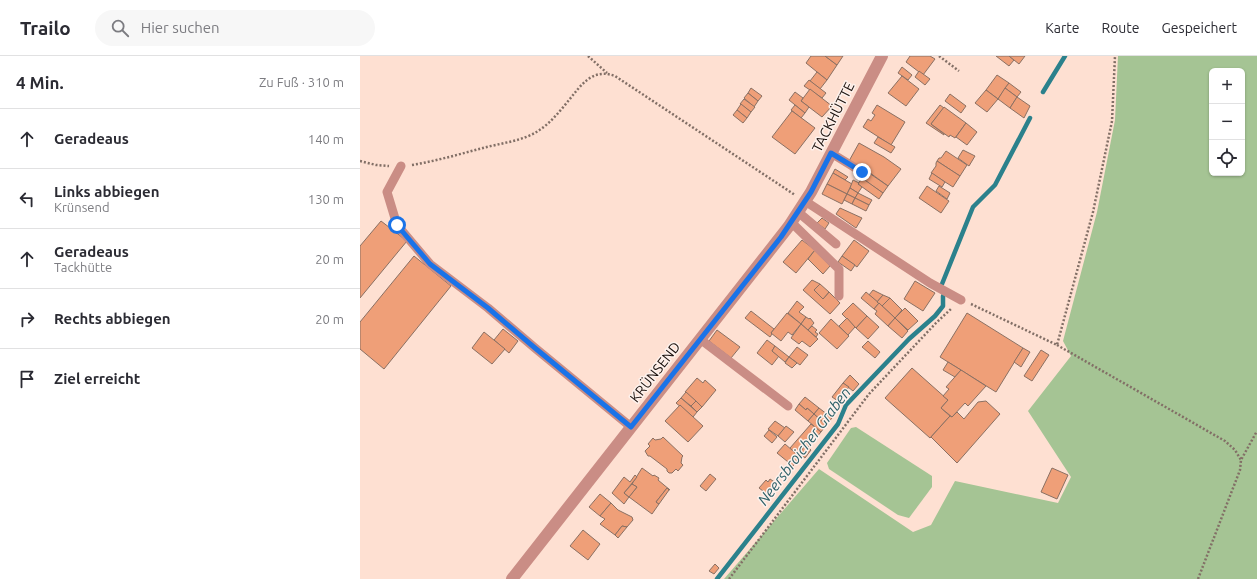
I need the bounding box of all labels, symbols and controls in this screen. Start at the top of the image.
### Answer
search box [95,10,375,46]
text: Trailo [20,17,71,39]
icon: search [109,17,131,39]
text: Hier suchen [141,19,220,36]
text: Karte [1045,20,1079,36]
text: Route [1101,20,1140,36]
text: Gespeichert [1162,20,1237,36]
map controls [1209,68,1245,176]
button: + [1209,68,1245,104]
text: 4 Min. [16,73,64,92]
text: Zu Fuß · 310 m [259,75,344,89]
street label: TACKHÜTTE [808,79,857,155]
button: − [1209,104,1245,140]
icon: ahead [16,128,38,150]
text: Geradeaus [54,130,129,147]
text: 140 m [308,132,344,146]
button: locate [1209,140,1245,176]
route end [853,163,871,181]
text: Links abbiegen [54,183,159,200]
icon: left [16,188,38,210]
text: 130 m [308,192,344,206]
text: Krünsend [54,200,110,214]
route start [388,216,406,234]
text: Geradeaus [54,243,129,260]
icon: ahead [16,248,38,270]
text: 20 m [315,252,344,266]
text: Tackhütte [54,260,112,274]
icon: right [16,308,38,330]
text: Rechts abbiegen [54,310,171,327]
text: 20 m [315,312,344,326]
street label: KRÜNSEND [626,338,683,405]
icon: arrive [16,368,38,390]
text: Ziel erreicht [54,370,140,387]
water label: Neersbroicher Graben [754,384,854,508]

